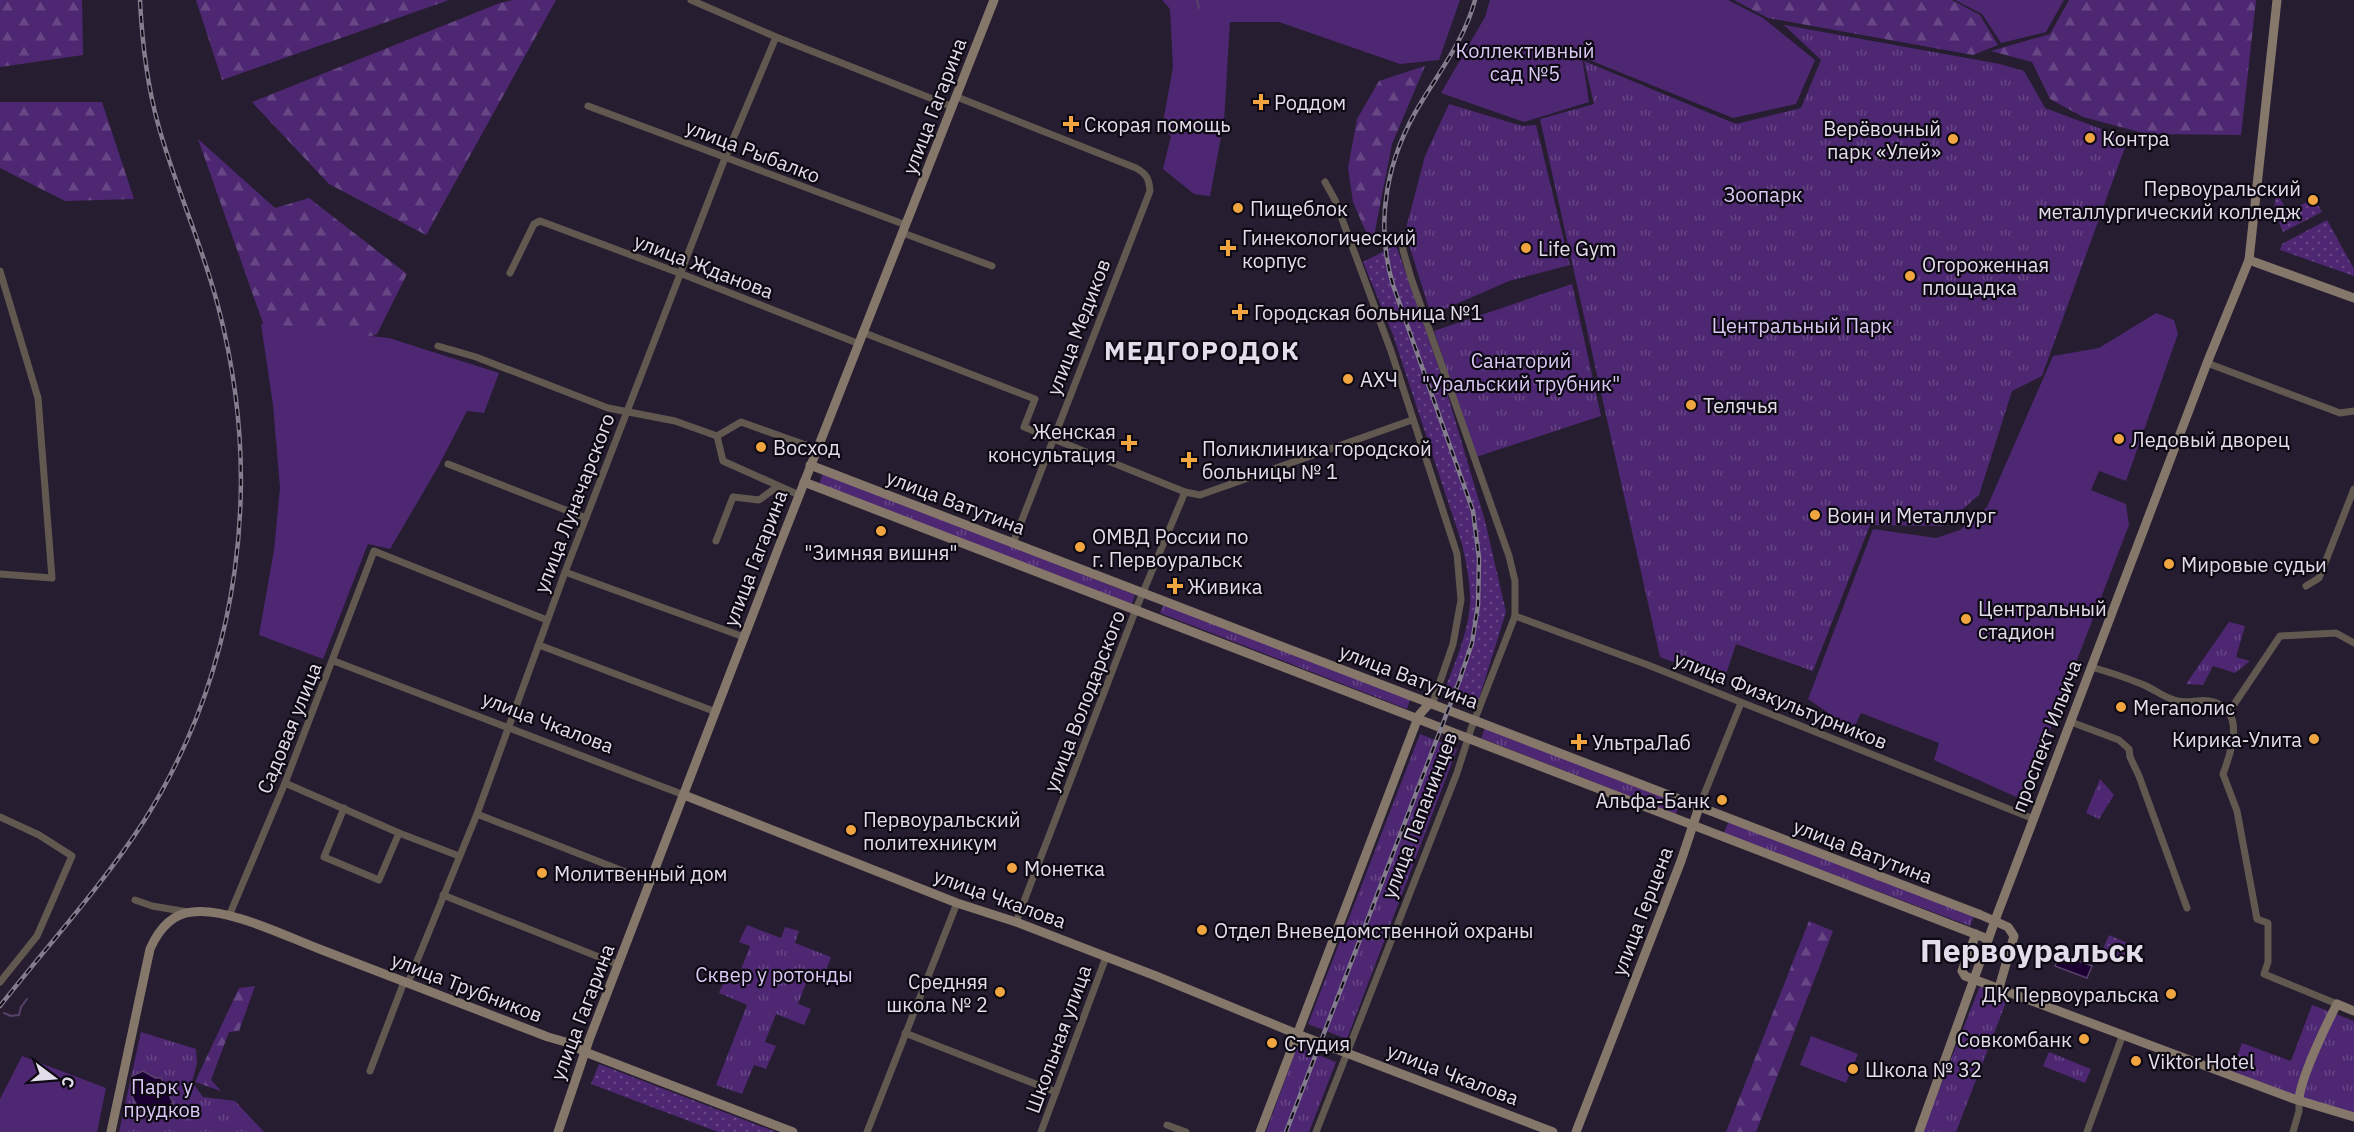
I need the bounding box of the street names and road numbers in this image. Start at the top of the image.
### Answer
street label: улица Гагарина [896,34,973,178]
street label: улица Рыбалко [682,113,824,189]
street label: улица Жданова [630,227,778,305]
street label: улица Медиков [1040,255,1116,399]
street label: улица Луначарского [527,409,621,597]
street label: улица Ватутина [883,463,1030,541]
street label: улица Гагарина [717,486,794,630]
street label: улица Володарского [1037,606,1131,796]
street label: улица Ватутина [1336,637,1483,715]
street label: улица Физкультурников [1670,645,1892,755]
street label: проспект Ильича [2005,656,2088,816]
street label: Садовая улица [250,658,328,798]
street label: улица Чкалова [478,684,618,760]
street label: улица Папанинцев [1375,728,1463,902]
street label: улица Ватутина [1790,812,1937,890]
street label: улица Герцена [1605,842,1679,979]
street label: улица Чкалова [930,862,1070,935]
street label: улица Гагарина [544,940,621,1084]
street label: улица Трубников [387,946,547,1028]
street label: Школьная улица [1019,961,1097,1117]
street label: улица Чкалова [1383,1036,1523,1112]

